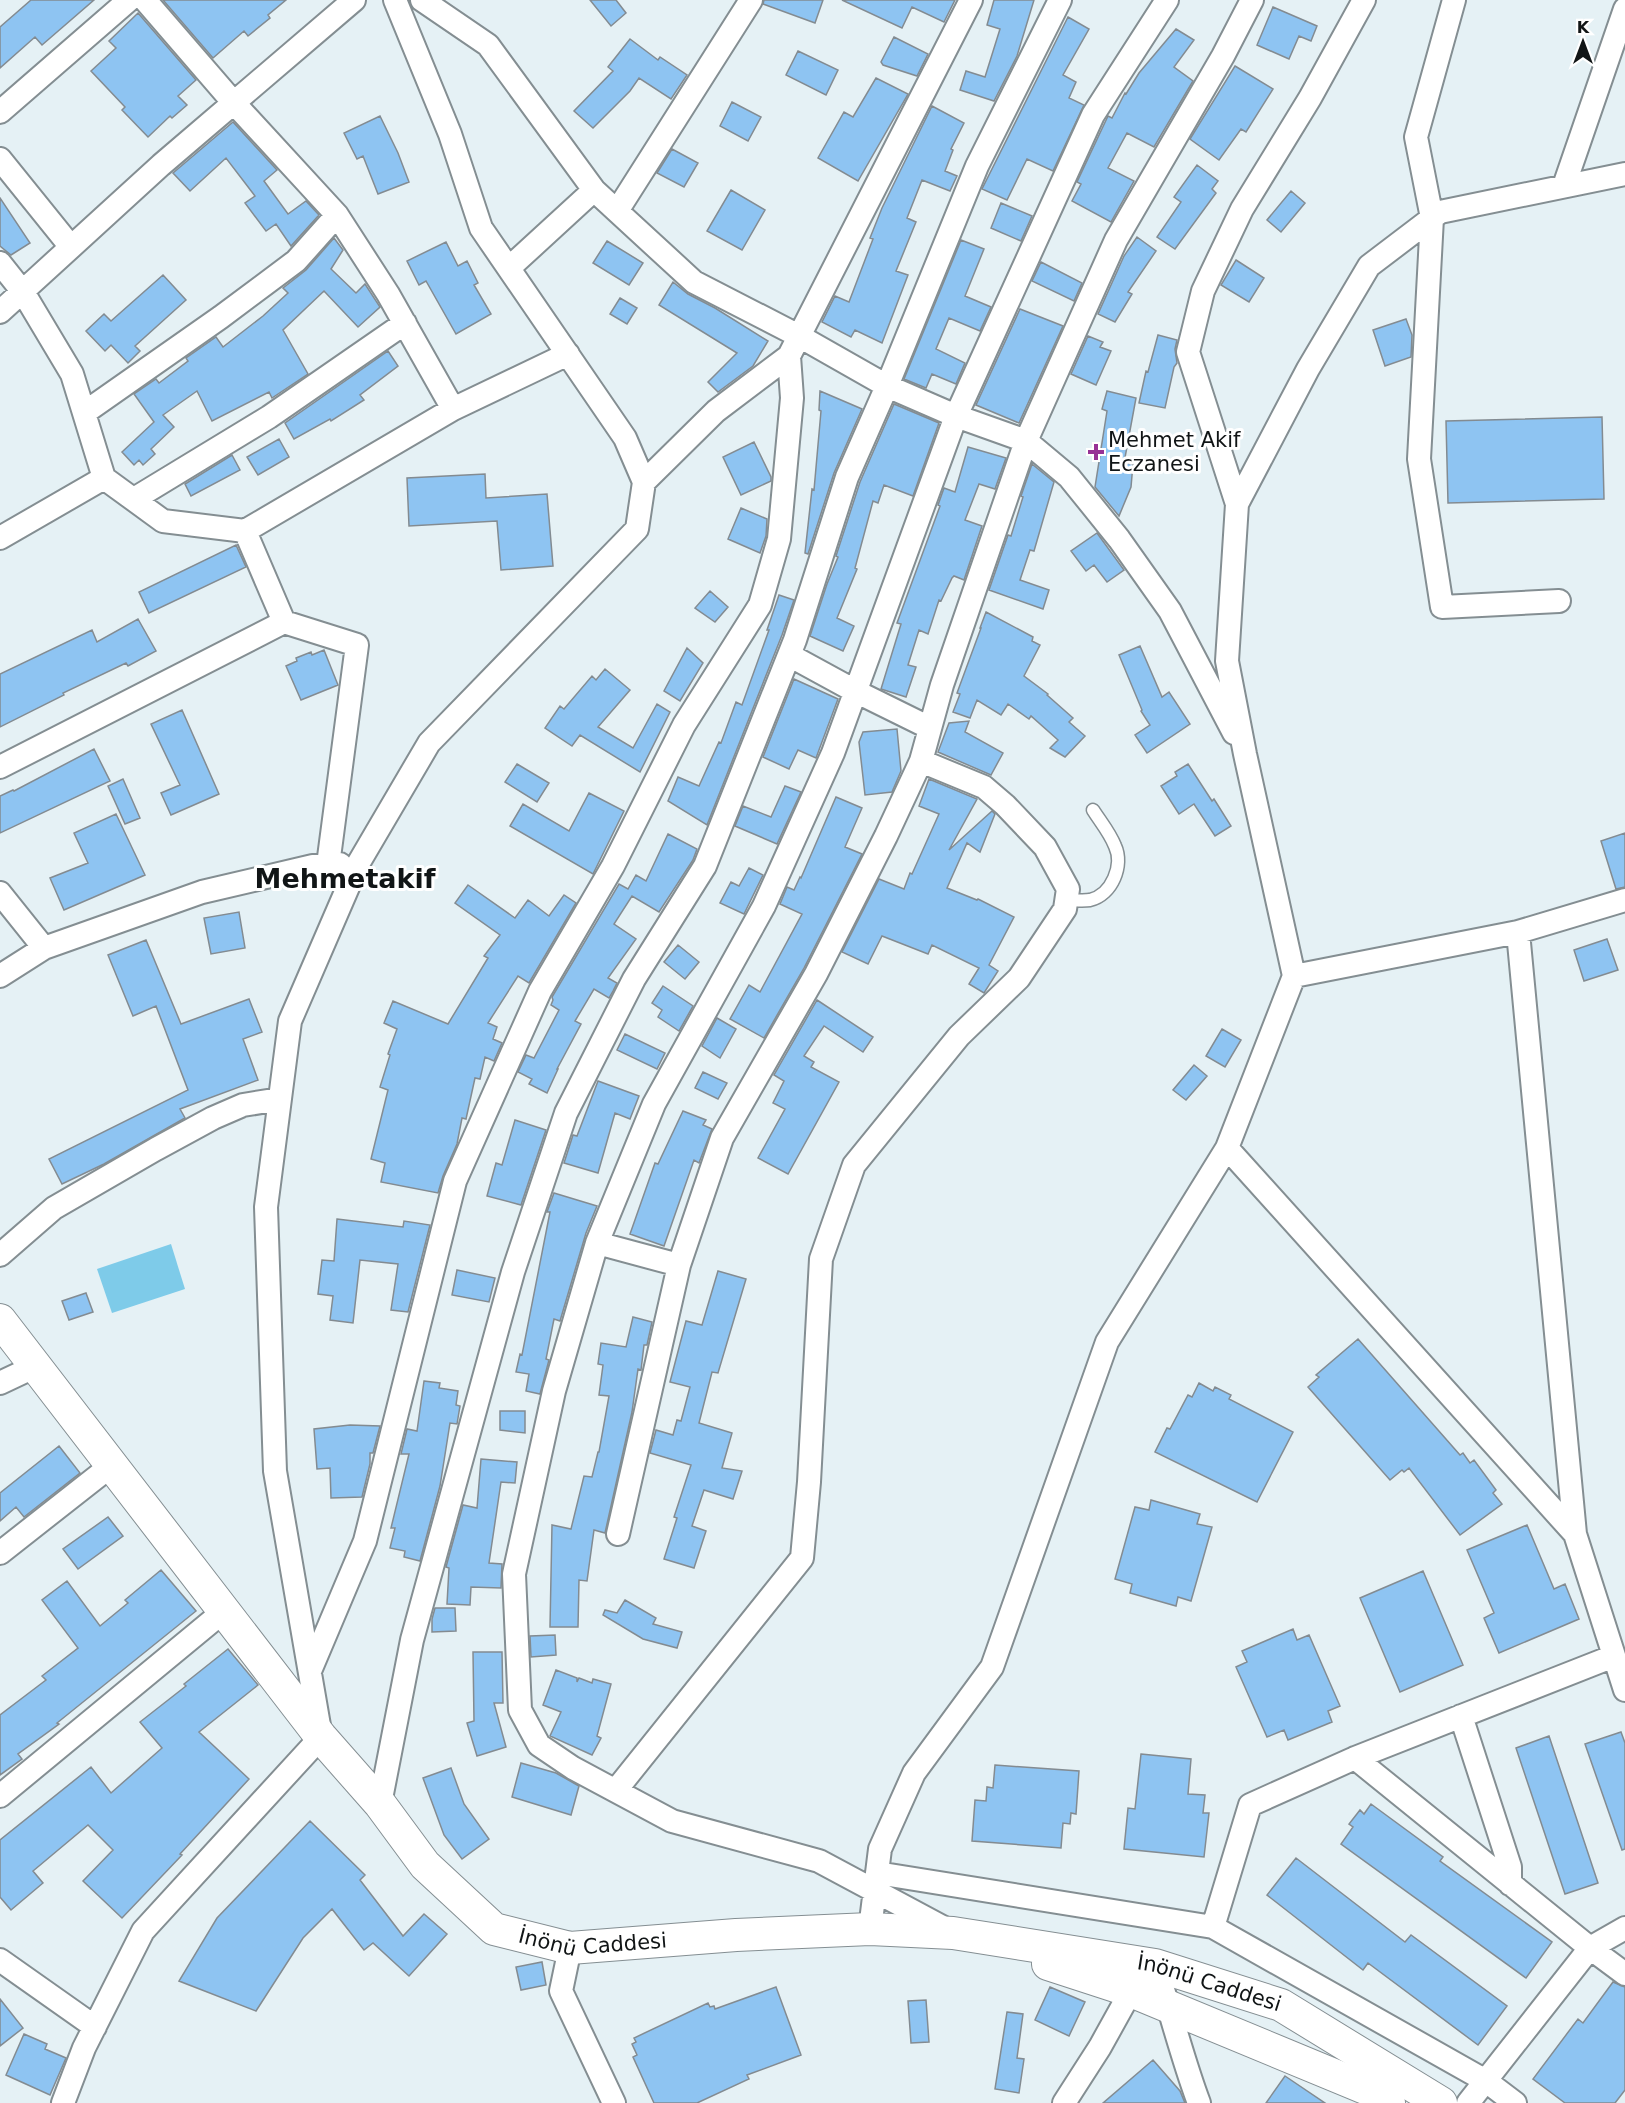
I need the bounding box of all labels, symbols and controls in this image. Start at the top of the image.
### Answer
north arrow [1553,12,1613,72]
text: K [1577,18,1590,37]
place label: Mehmet Akif Eczanesi [1108,428,1241,476]
marker: Mehmet Akif Eczanesi [1089,445,1103,459]
district label: Mehmetakif [255,863,436,894]
street label: İnönü Caddesi [516,1923,668,1961]
street label: İnönü Caddesi [1135,1949,1284,2016]

